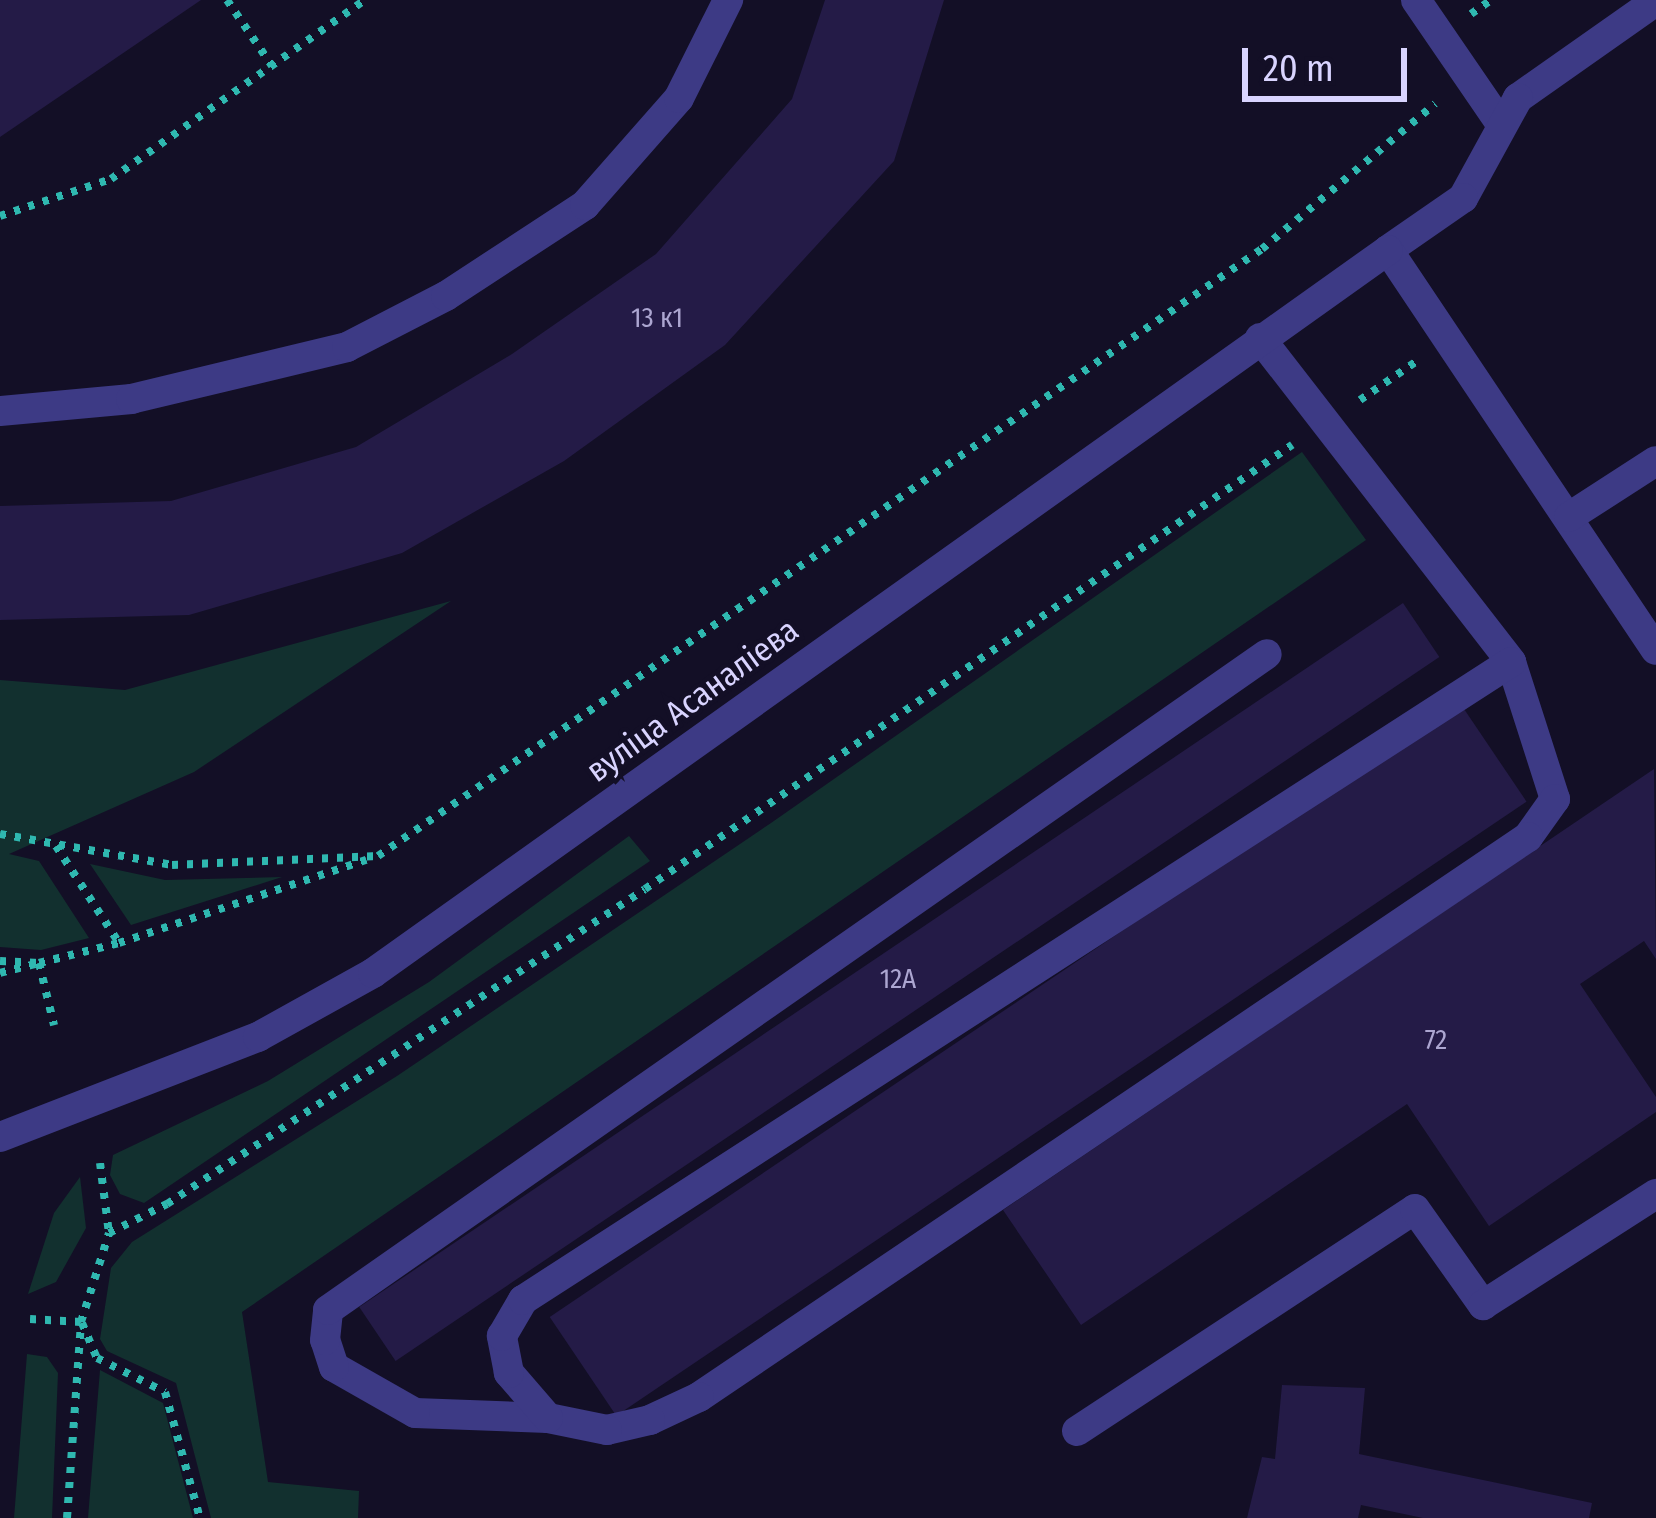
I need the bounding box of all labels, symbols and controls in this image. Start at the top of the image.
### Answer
scale bar [1248,24,1413,98]
text: 20 m [1263,47,1334,91]
house number: 13 к1 [631,303,683,335]
street label: вуліца Асаналіева [579,611,807,791]
house number: 12А [880,964,916,996]
house number: 72 [1425,1025,1447,1057]

